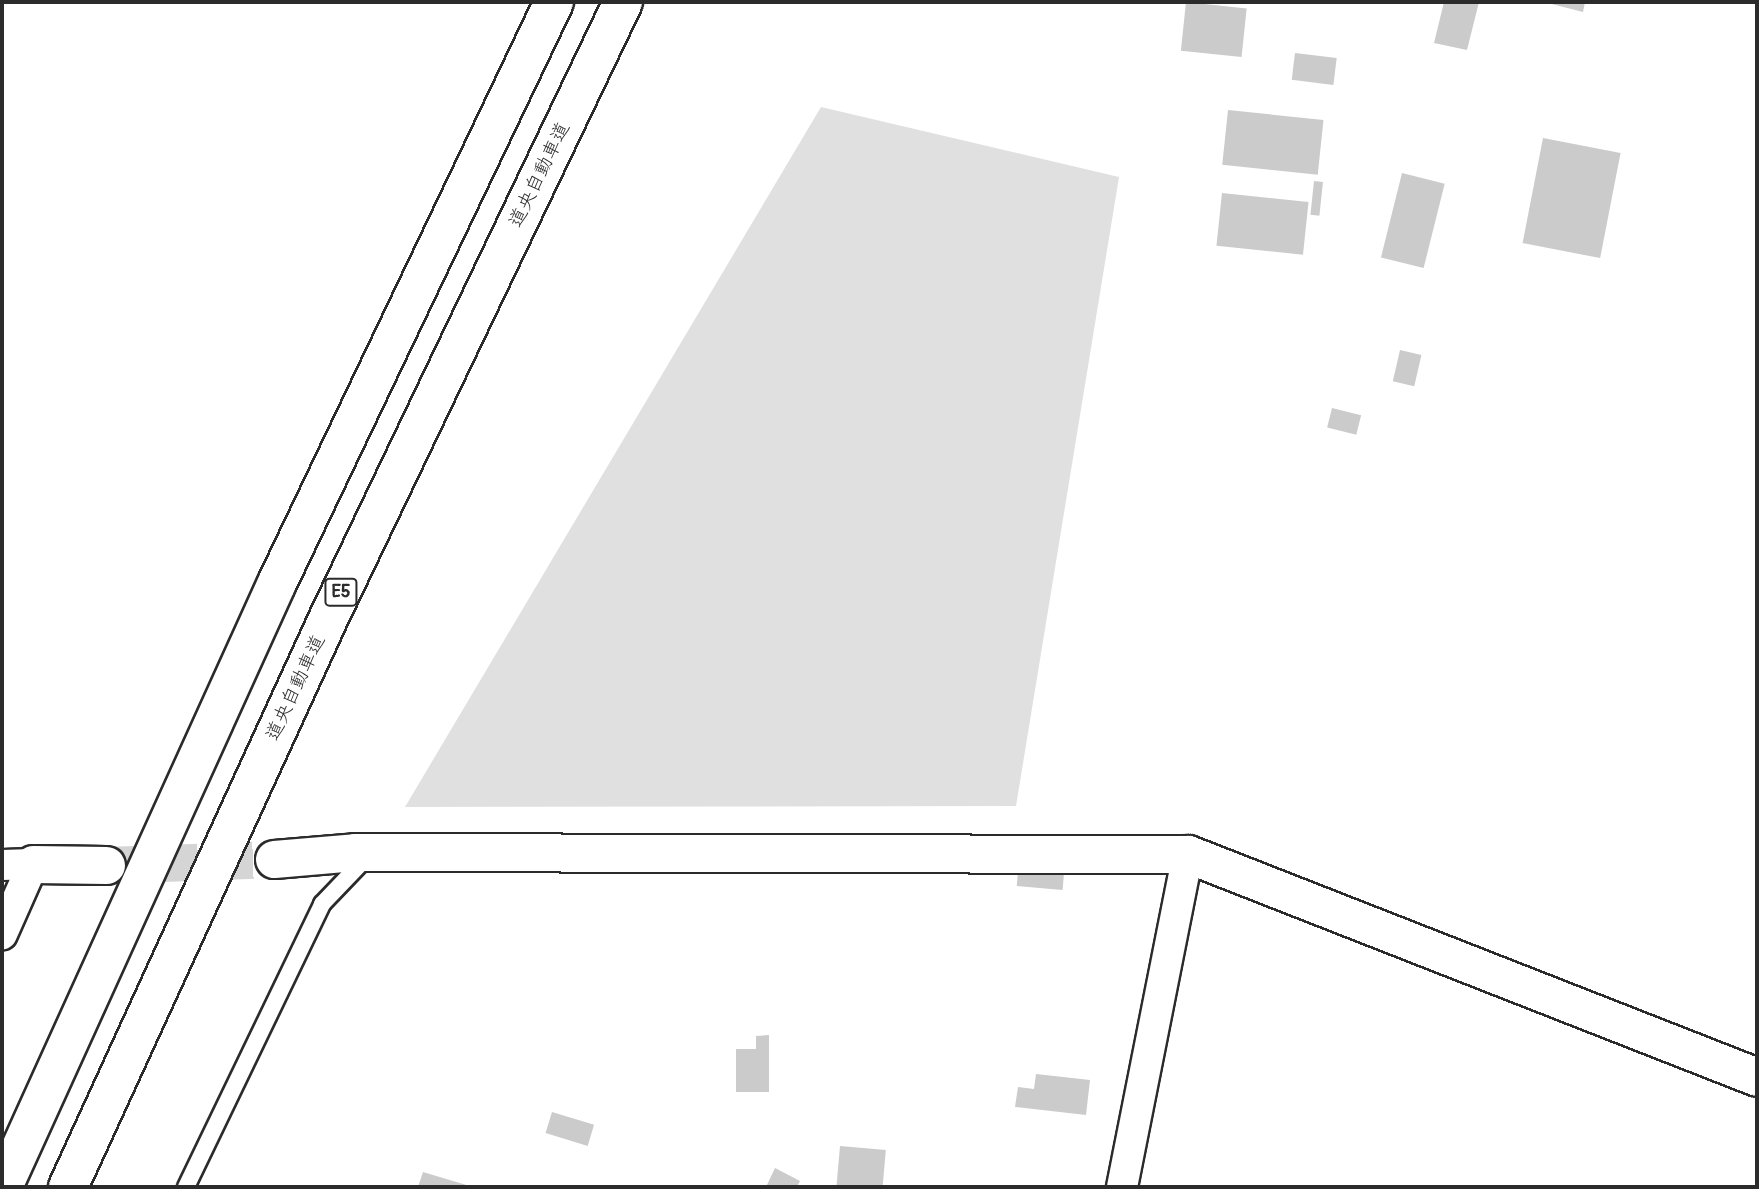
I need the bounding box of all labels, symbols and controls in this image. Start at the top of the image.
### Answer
street label: 道央自動車道 [505,119,575,231]
road number: E5 [324,578,358,606]
street label: 道央自動車道 [262,632,330,744]

